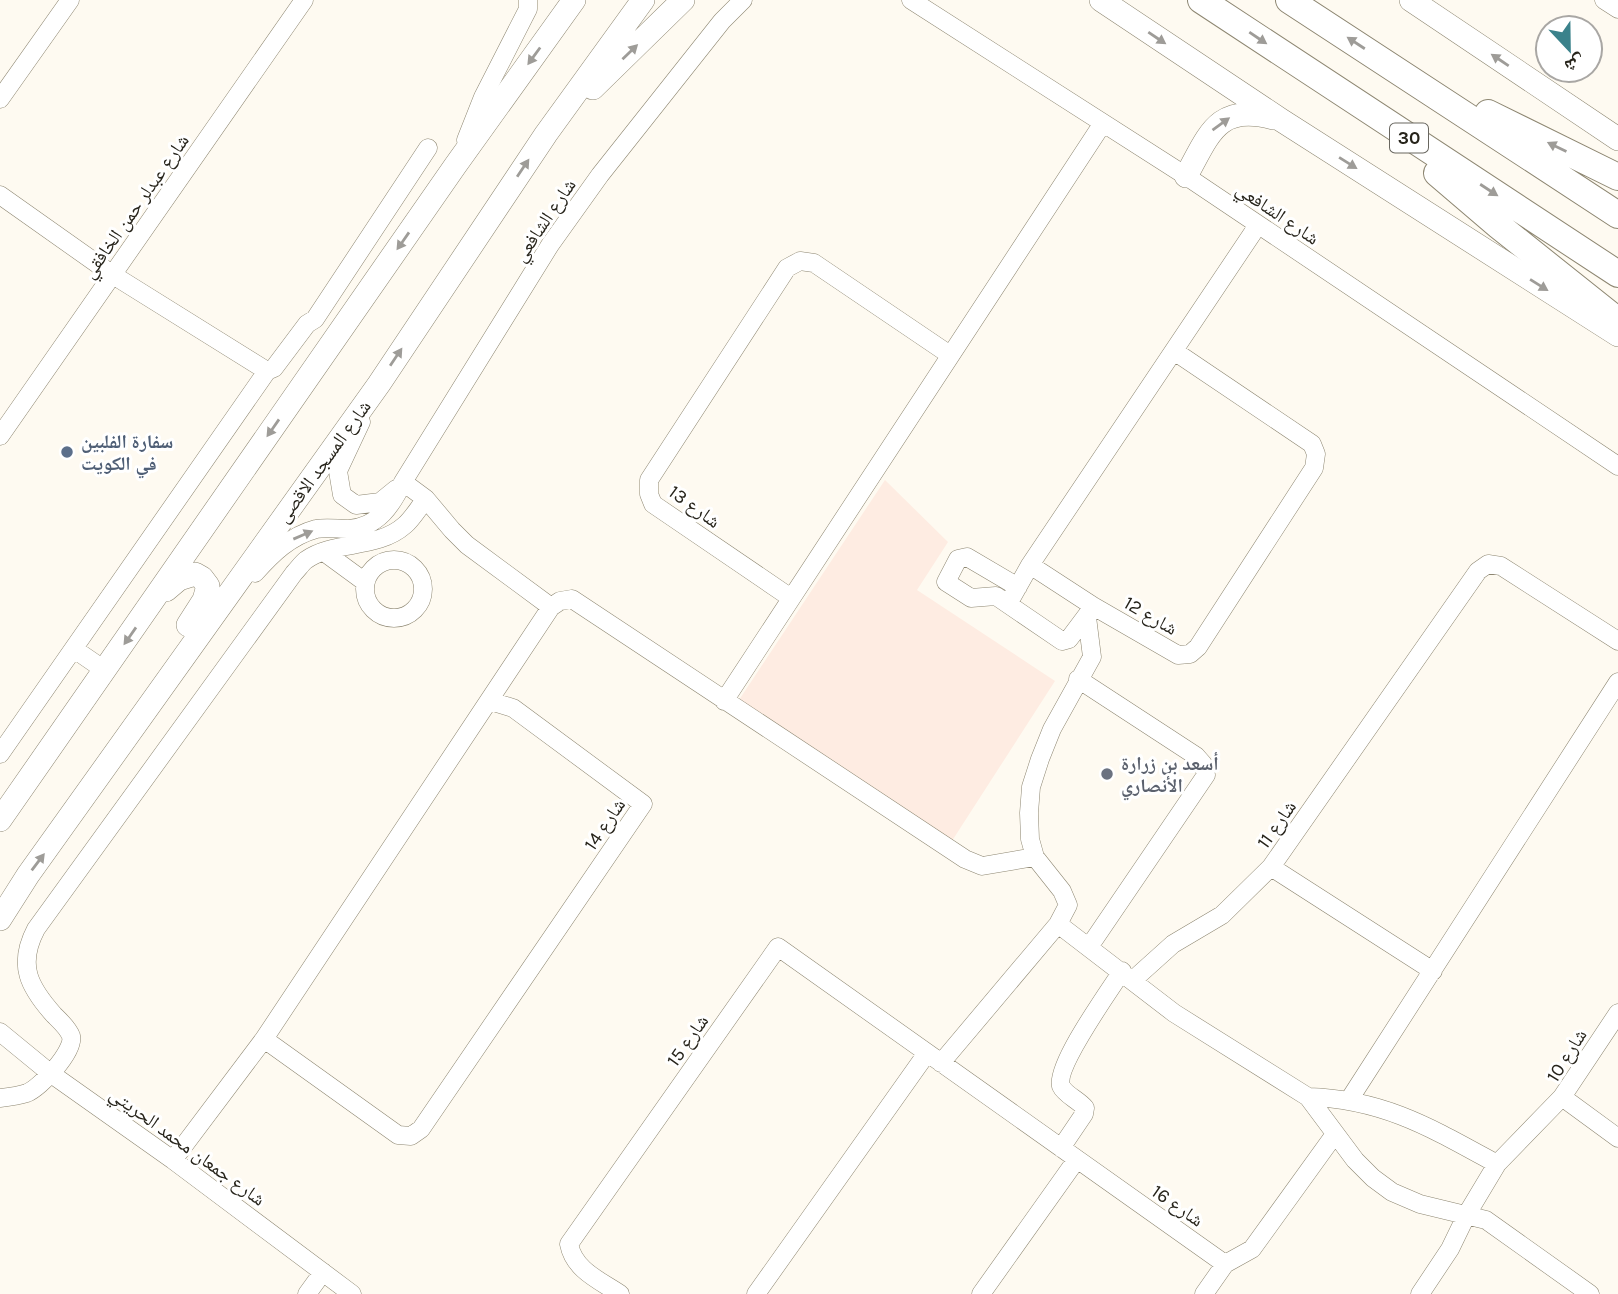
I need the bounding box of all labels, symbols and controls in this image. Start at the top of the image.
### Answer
north arrow [1534,14,1604,84]
one-way arrow [1148,31,1167,44]
one-way arrow [1249,31,1267,45]
one-way arrow [1346,37,1365,50]
one-way arrow [621,44,637,61]
one-way arrow [527,47,541,65]
text: ش [1562,50,1588,78]
one-way arrow [1491,53,1509,67]
one-way arrow [1212,117,1230,131]
road number: 30 [1390,124,1428,153]
street label: شارع عبدلر حمن الخافقي [78,130,197,285]
one-way arrow [1547,141,1567,152]
one-way arrow [1338,156,1357,169]
one-way arrow [516,159,530,177]
street label: شارع الشافعي [509,175,584,268]
street label: شارع الشافعي [1230,178,1323,253]
one-way arrow [1480,183,1498,197]
one-way arrow [396,232,410,250]
one-way arrow [1530,278,1549,291]
one-way arrow [390,347,403,367]
street label: شارع المسجد الاقصى [272,396,376,527]
one-way arrow [267,419,280,438]
place label: سفارة الفلبين في الكويت [81,431,173,479]
marker: سفارة الفلبين في الكويت [59,444,75,460]
street label: شارع 13 [664,481,724,533]
one-way arrow [293,529,314,540]
street label: شارع 12 [1120,592,1181,640]
one-way arrow [123,627,137,645]
place label: أسعد بن زرارة الأنصاري [1121,752,1219,801]
marker: أسعد بن زرارة الأنصاري [1099,766,1115,782]
street label: شارع 14 [580,795,630,855]
street label: شارع 11 [1253,796,1301,853]
one-way arrow [31,853,45,872]
street label: شارع 15 [662,1011,713,1070]
street label: شارع 10 [1542,1025,1592,1086]
street label: شارع جمعان محمد الحريتي [103,1083,269,1214]
street label: شارع 16 [1147,1180,1207,1231]

